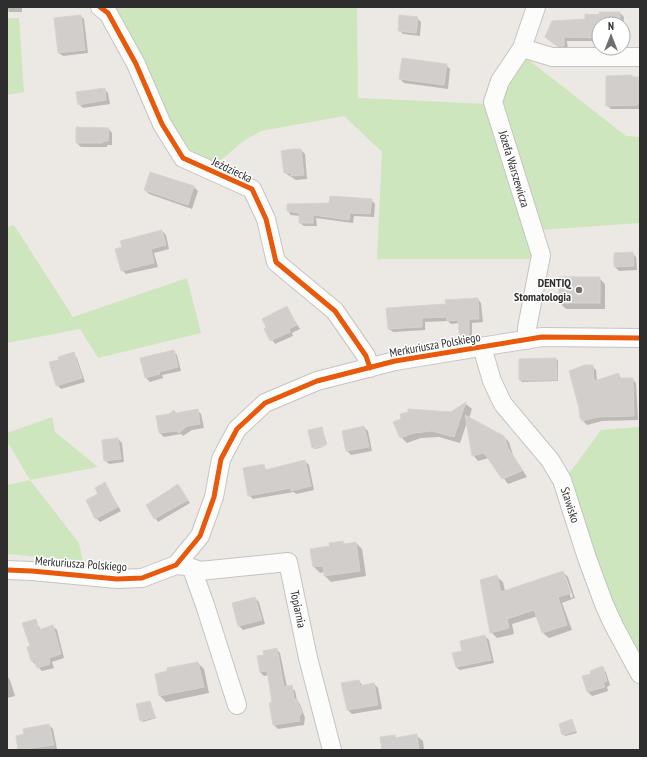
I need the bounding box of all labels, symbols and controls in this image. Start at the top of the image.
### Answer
north arrow [591,16,631,56]
text: N [608,19,614,33]
street label: Józefa Warszewicza [495,128,533,209]
street label: Jeździecka [209,153,255,185]
place label: DENTIQ Stomatologia [514,275,571,304]
marker: DENTIQ Stomatologia [574,285,584,295]
street label: Merkuriusza Polskiego [388,329,482,360]
street label: Stawisko [558,485,583,525]
street label: Merkuriusza Polskiego [35,553,128,574]
street label: Topiarnia [287,589,310,629]

